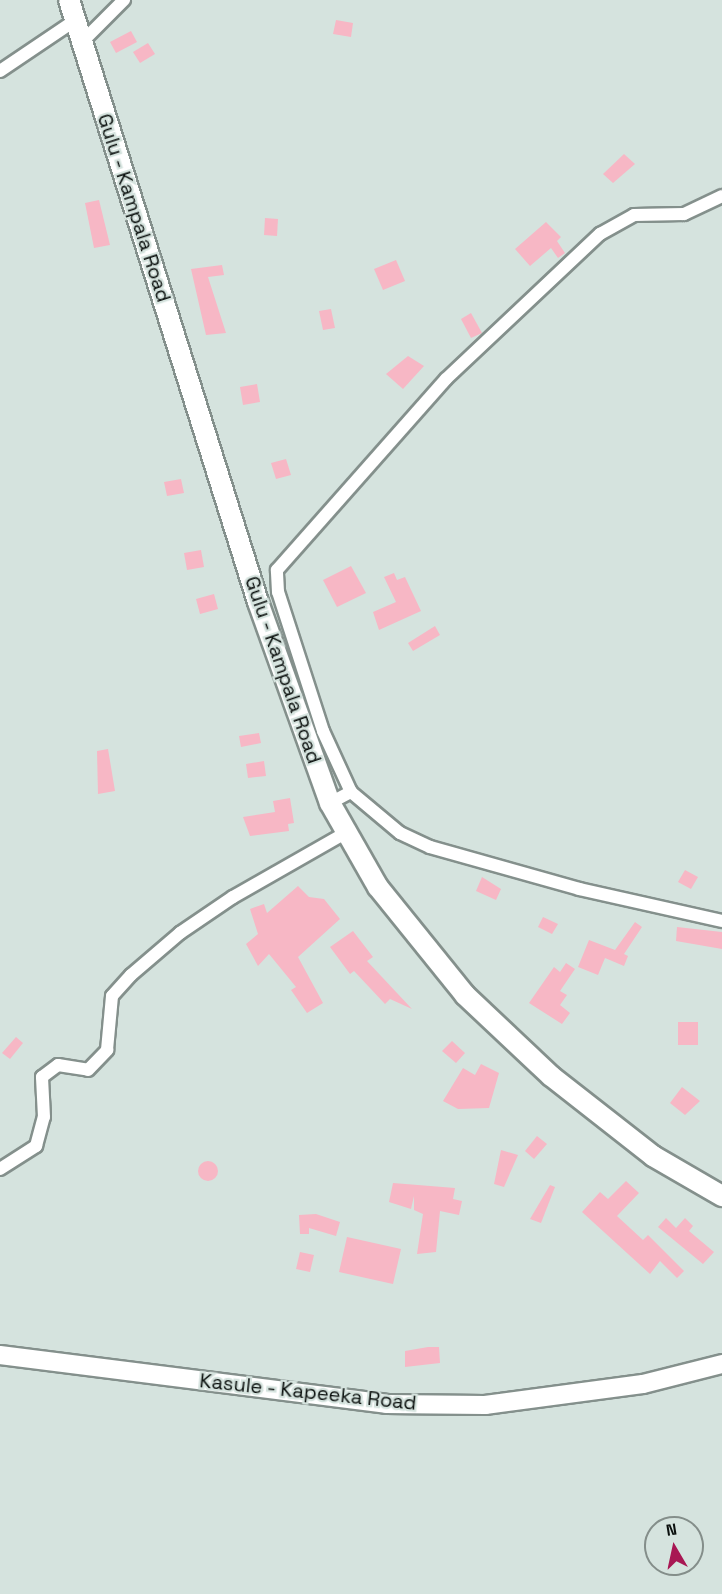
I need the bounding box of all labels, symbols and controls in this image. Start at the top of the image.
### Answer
street label: Gulu - Kampala Road [92,110,176,306]
street label: Gulu - Kampala Road [239,573,327,767]
street label: Kasule - Kapeeka Road [198,1369,418,1415]
north arrow [644,1516,704,1576]
text: N [664,1518,678,1541]

